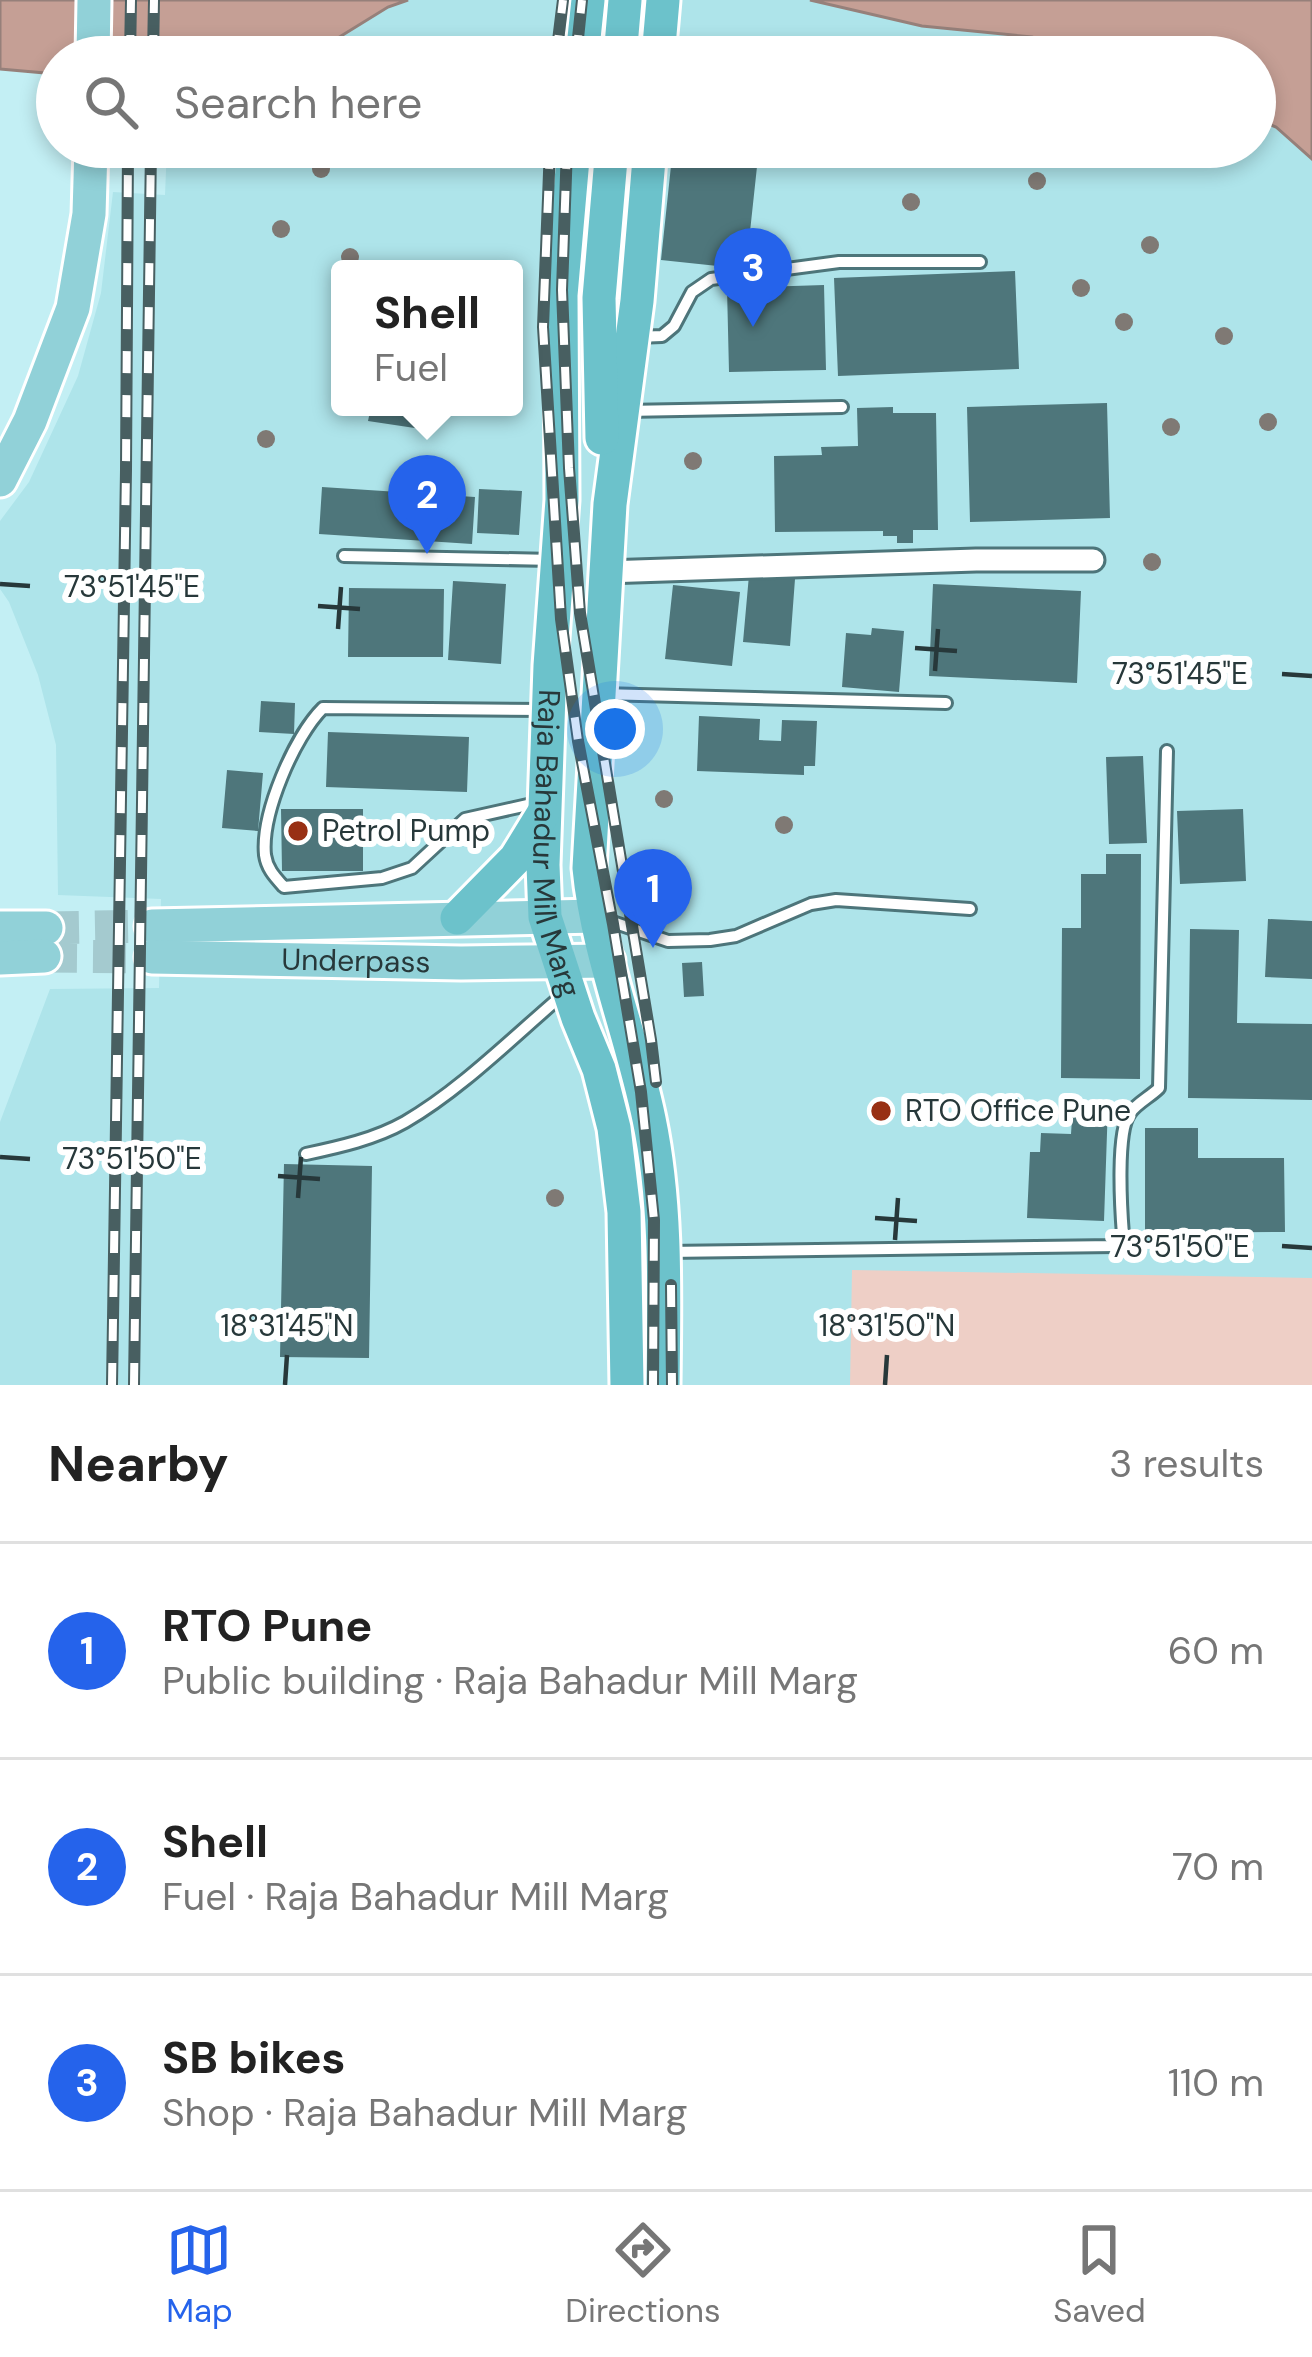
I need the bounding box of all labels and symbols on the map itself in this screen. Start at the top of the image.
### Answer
pin: 3 [714,228,792,327]
pin: 2 [388,455,466,554]
text: 73°51'45"E [64,567,200,606]
text: 73°51'45"E [1112,654,1248,693]
street label: Raja Bahadur Mill Marg [524,689,590,1002]
your location [585,699,645,759]
place label: Petrol Pump [322,811,490,850]
marker: Petrol Pump [285,818,311,844]
pin: 1 [614,849,692,948]
street label: Underpass [281,940,431,981]
place label: RTO Office Pune [905,1091,1131,1130]
marker: RTO Office Pune [868,1098,894,1124]
text: 73°51'50"E [62,1139,202,1178]
text: 73°51'50"E [1110,1227,1250,1266]
text: 18°31'45"N [220,1306,354,1345]
text: 18°31'50"N [819,1306,955,1345]

